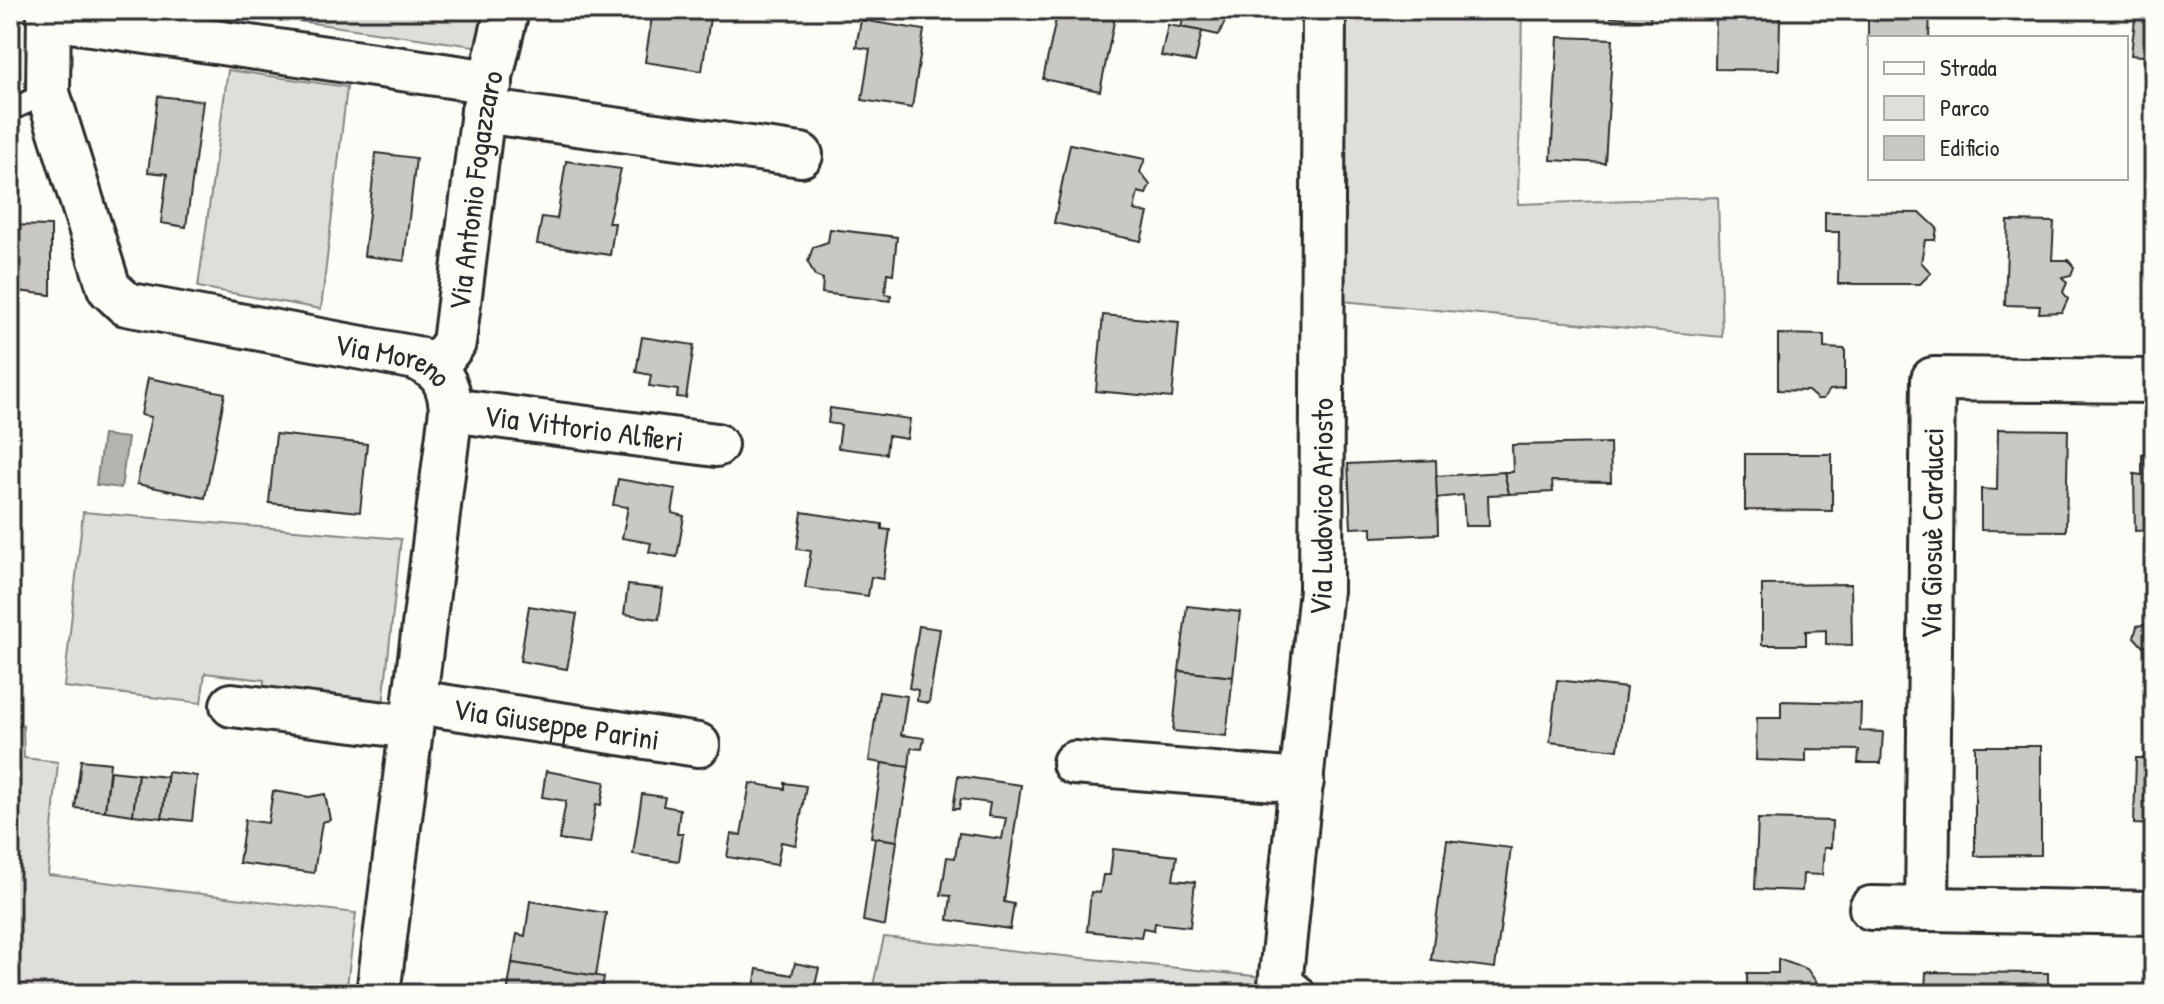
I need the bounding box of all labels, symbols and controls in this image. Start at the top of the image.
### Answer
legend [1868,36,2128,180]
text: Strada [1940,51,1997,83]
street label: Via Antonio Fogazzaro [438,66,512,313]
text: Parco [1940,91,1990,123]
text: Edificio [1940,131,2000,163]
street label: Via Moreno [331,323,462,394]
street label: Via Vittorio Alfieri [482,395,686,461]
street label: Via Ludovico Ariosto [1298,398,1342,618]
street label: Via Giosuè Carducci [1910,427,1952,639]
street label: Via Giuseppe Parini [450,688,662,759]

